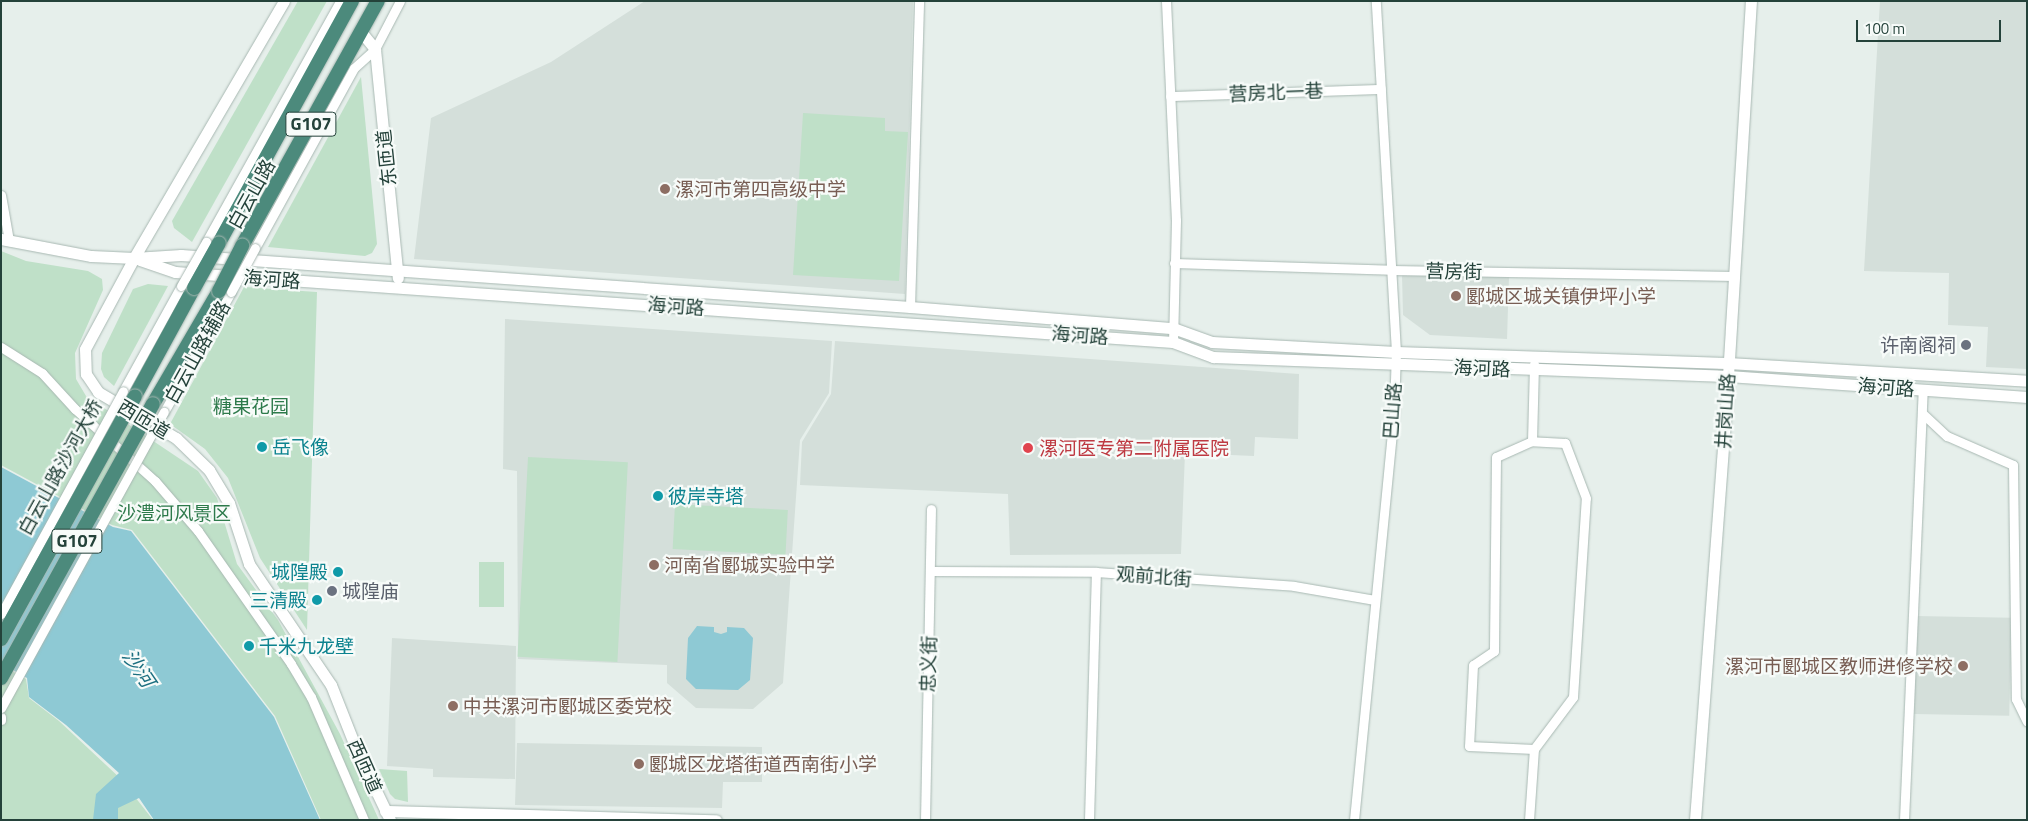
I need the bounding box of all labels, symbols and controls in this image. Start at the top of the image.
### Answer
scale bar [1858,10,2003,42]
text: 100 m [1864,17,1905,40]
street label: 营房北一巷 [1228,79,1324,105]
road number: G107 [285,108,337,140]
street label: 东匝道 [372,128,400,188]
street label: 白云山路 [223,155,279,233]
place label: 漯河市第四高级中学 [675,178,846,200]
marker: 漯河市第四高级中学 [659,183,671,195]
street label: 营房街 [1425,259,1483,283]
street label: 海河路 [243,266,301,292]
place label: 郾城区城关镇伊坪小学 [1466,285,1656,307]
marker: 郾城区城关镇伊坪小学 [1450,290,1462,302]
street label: 海河路 [647,293,705,319]
street label: 白云山路辅路 [159,297,235,407]
street label: 海河路 [1051,322,1109,348]
place label: 许南阁祠 [1880,334,1956,356]
marker: 许南阁祠 [1960,339,1972,351]
street label: 海河路 [1453,356,1511,380]
street label: 井岗山路 [1711,372,1739,450]
street label: 海河路 [1857,374,1915,400]
street label: 巴山路 [1379,382,1405,440]
street label: 白云山路沙河大桥 [13,395,107,539]
street label: 西匝道 [114,395,174,443]
park label: 糖果花园 [213,395,289,417]
place label: 岳飞像 [272,436,329,458]
place label: 漯河医专第二附属医院 [1039,437,1229,459]
marker: 岳飞像 [256,441,268,453]
marker: 漯河医专第二附属医院 [1021,441,1035,455]
place label: 彼岸寺塔 [668,485,744,507]
marker: 彼岸寺塔 [652,490,664,502]
park label: 沙澧河风景区 [117,502,231,524]
road number: G107 [51,526,103,556]
place label: 河南省郾城实验中学 [664,554,835,576]
marker: 河南省郾城实验中学 [648,559,660,571]
place label: 城隍殿 [271,561,328,583]
street label: 观前北街 [1115,562,1193,590]
marker: 城隍殿 [332,566,344,578]
place label: 城隍庙 [342,580,399,602]
marker: 城隍庙 [326,585,338,597]
place label: 三清殿 [250,589,307,611]
marker: 三清殿 [311,594,323,606]
place label: 千米九龙壁 [259,635,354,657]
street label: 忠义街 [916,635,940,693]
marker: 千米九龙壁 [243,640,255,652]
water label: 沙河 [118,645,160,691]
place label: 漯河市郾城区教师进修学校 [1725,655,1953,677]
marker: 漯河市郾城区教师进修学校 [1957,660,1969,672]
place label: 中共漯河市郾城区委党校 [463,695,672,717]
marker: 中共漯河市郾城区委党校 [447,700,459,712]
street label: 西匝道 [343,735,387,797]
place label: 郾城区龙塔街道西南街小学 [649,753,877,775]
marker: 郾城区龙塔街道西南街小学 [633,758,645,770]

